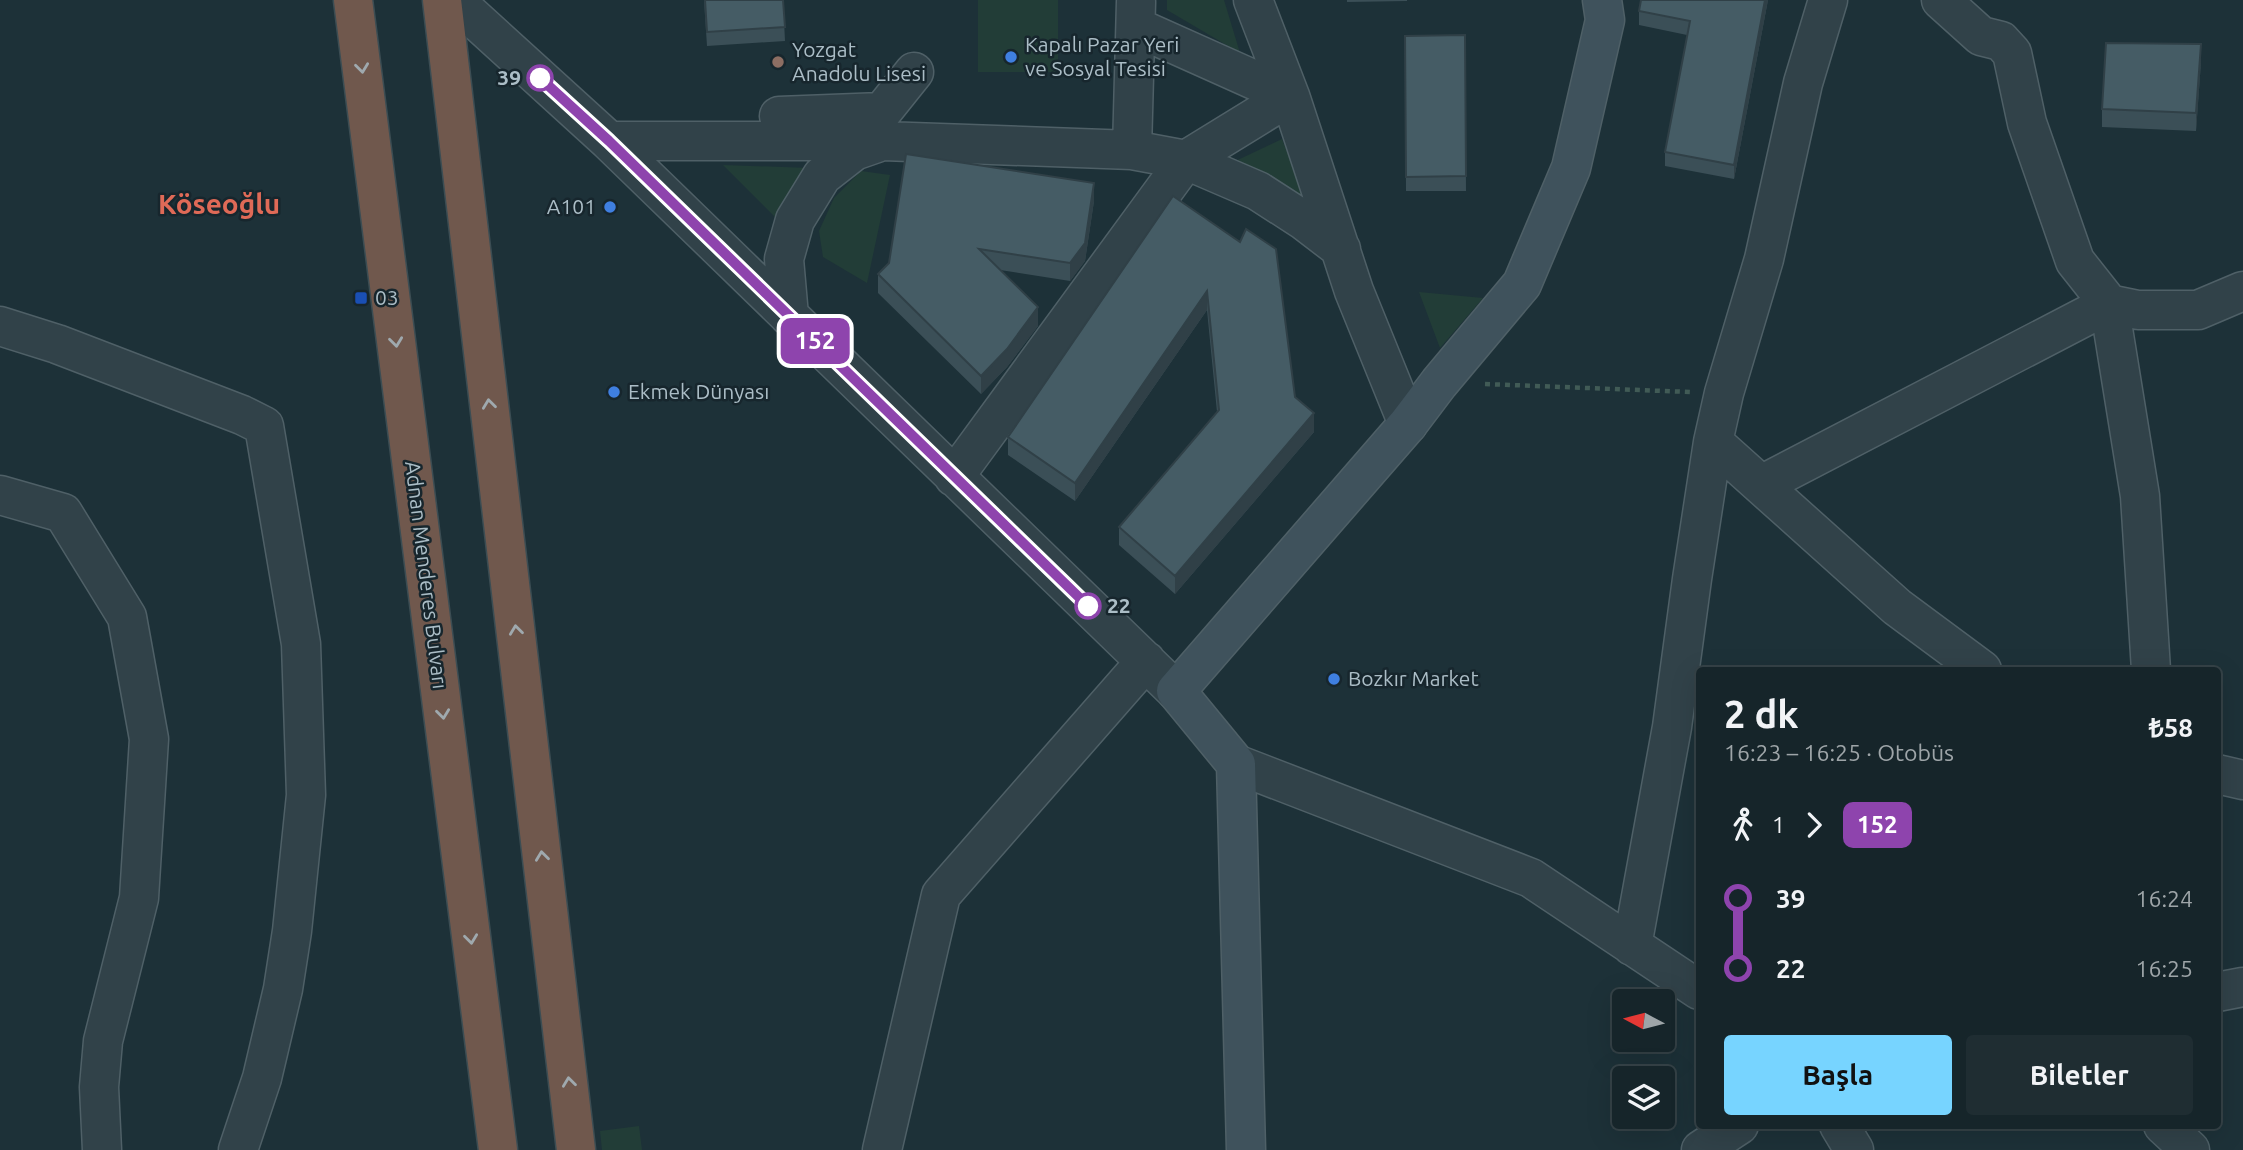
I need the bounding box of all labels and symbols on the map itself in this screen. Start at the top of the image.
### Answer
place label: Kapalı Pazar Yeri ve Sosyal Tesisi [1025,32,1179,80]
place label: Yozgat Anadolu Lisesi [792,37,926,85]
marker: Kapalı Pazar Yeri ve Sosyal Tesisi [1003,49,1019,65]
marker: Yozgat Anadolu Lisesi [770,54,786,70]
one-way arrow [354,62,369,74]
place label: 39 [497,65,521,89]
marker: 39 [527,65,553,91]
district label: Köseoğlu [158,188,280,219]
place label: A101 [547,194,596,218]
marker: A101 [602,199,618,215]
place label: 03 [375,285,399,309]
marker: 03 [353,290,369,306]
line badge: 152 [775,318,855,364]
one-way arrow [389,336,404,348]
place label: Ekmek Dünyası [628,379,769,403]
marker: Ekmek Dünyası [606,384,622,400]
one-way arrow [482,398,497,410]
street label: Adnan Menderes Bulvarı [401,459,453,690]
marker: 22 [1075,593,1101,619]
place label: 22 [1107,593,1131,617]
one-way arrow [508,624,523,636]
place label: Bozkır Market [1348,666,1479,690]
marker: Bozkır Market [1326,671,1342,687]
one-way arrow [435,708,450,720]
one-way arrow [535,850,550,862]
one-way arrow [464,934,479,945]
north arrow [1612,989,1675,1052]
one-way arrow [561,1076,576,1088]

